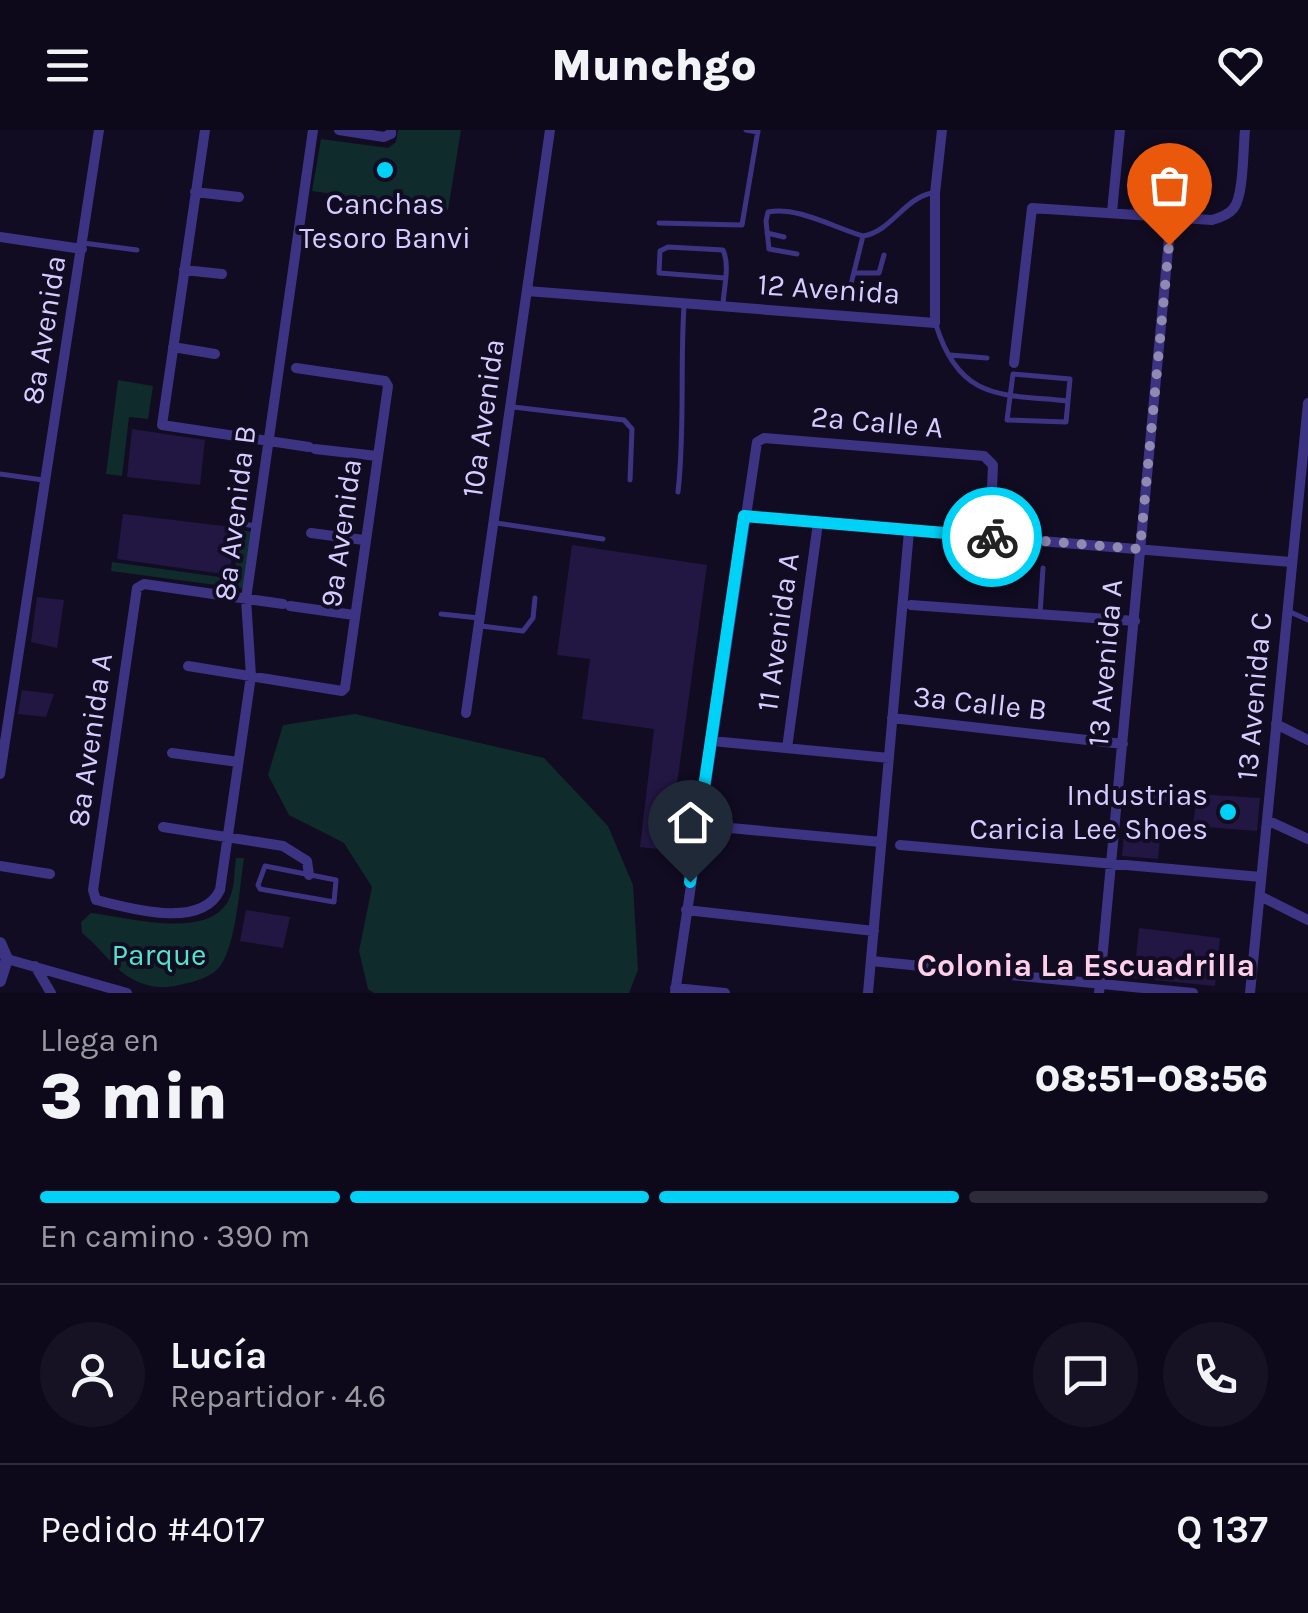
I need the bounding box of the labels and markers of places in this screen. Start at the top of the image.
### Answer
pin [1127,143,1212,246]
marker: Canchas Tesoro Banvi [374,159,396,181]
place label: Canchas Tesoro Banvi [299,186,471,256]
place label: Industrias Caricia Lee Shoes [969,777,1208,847]
pin [648,780,733,883]
marker: Industrias Caricia Lee Shoes [1217,801,1239,823]

